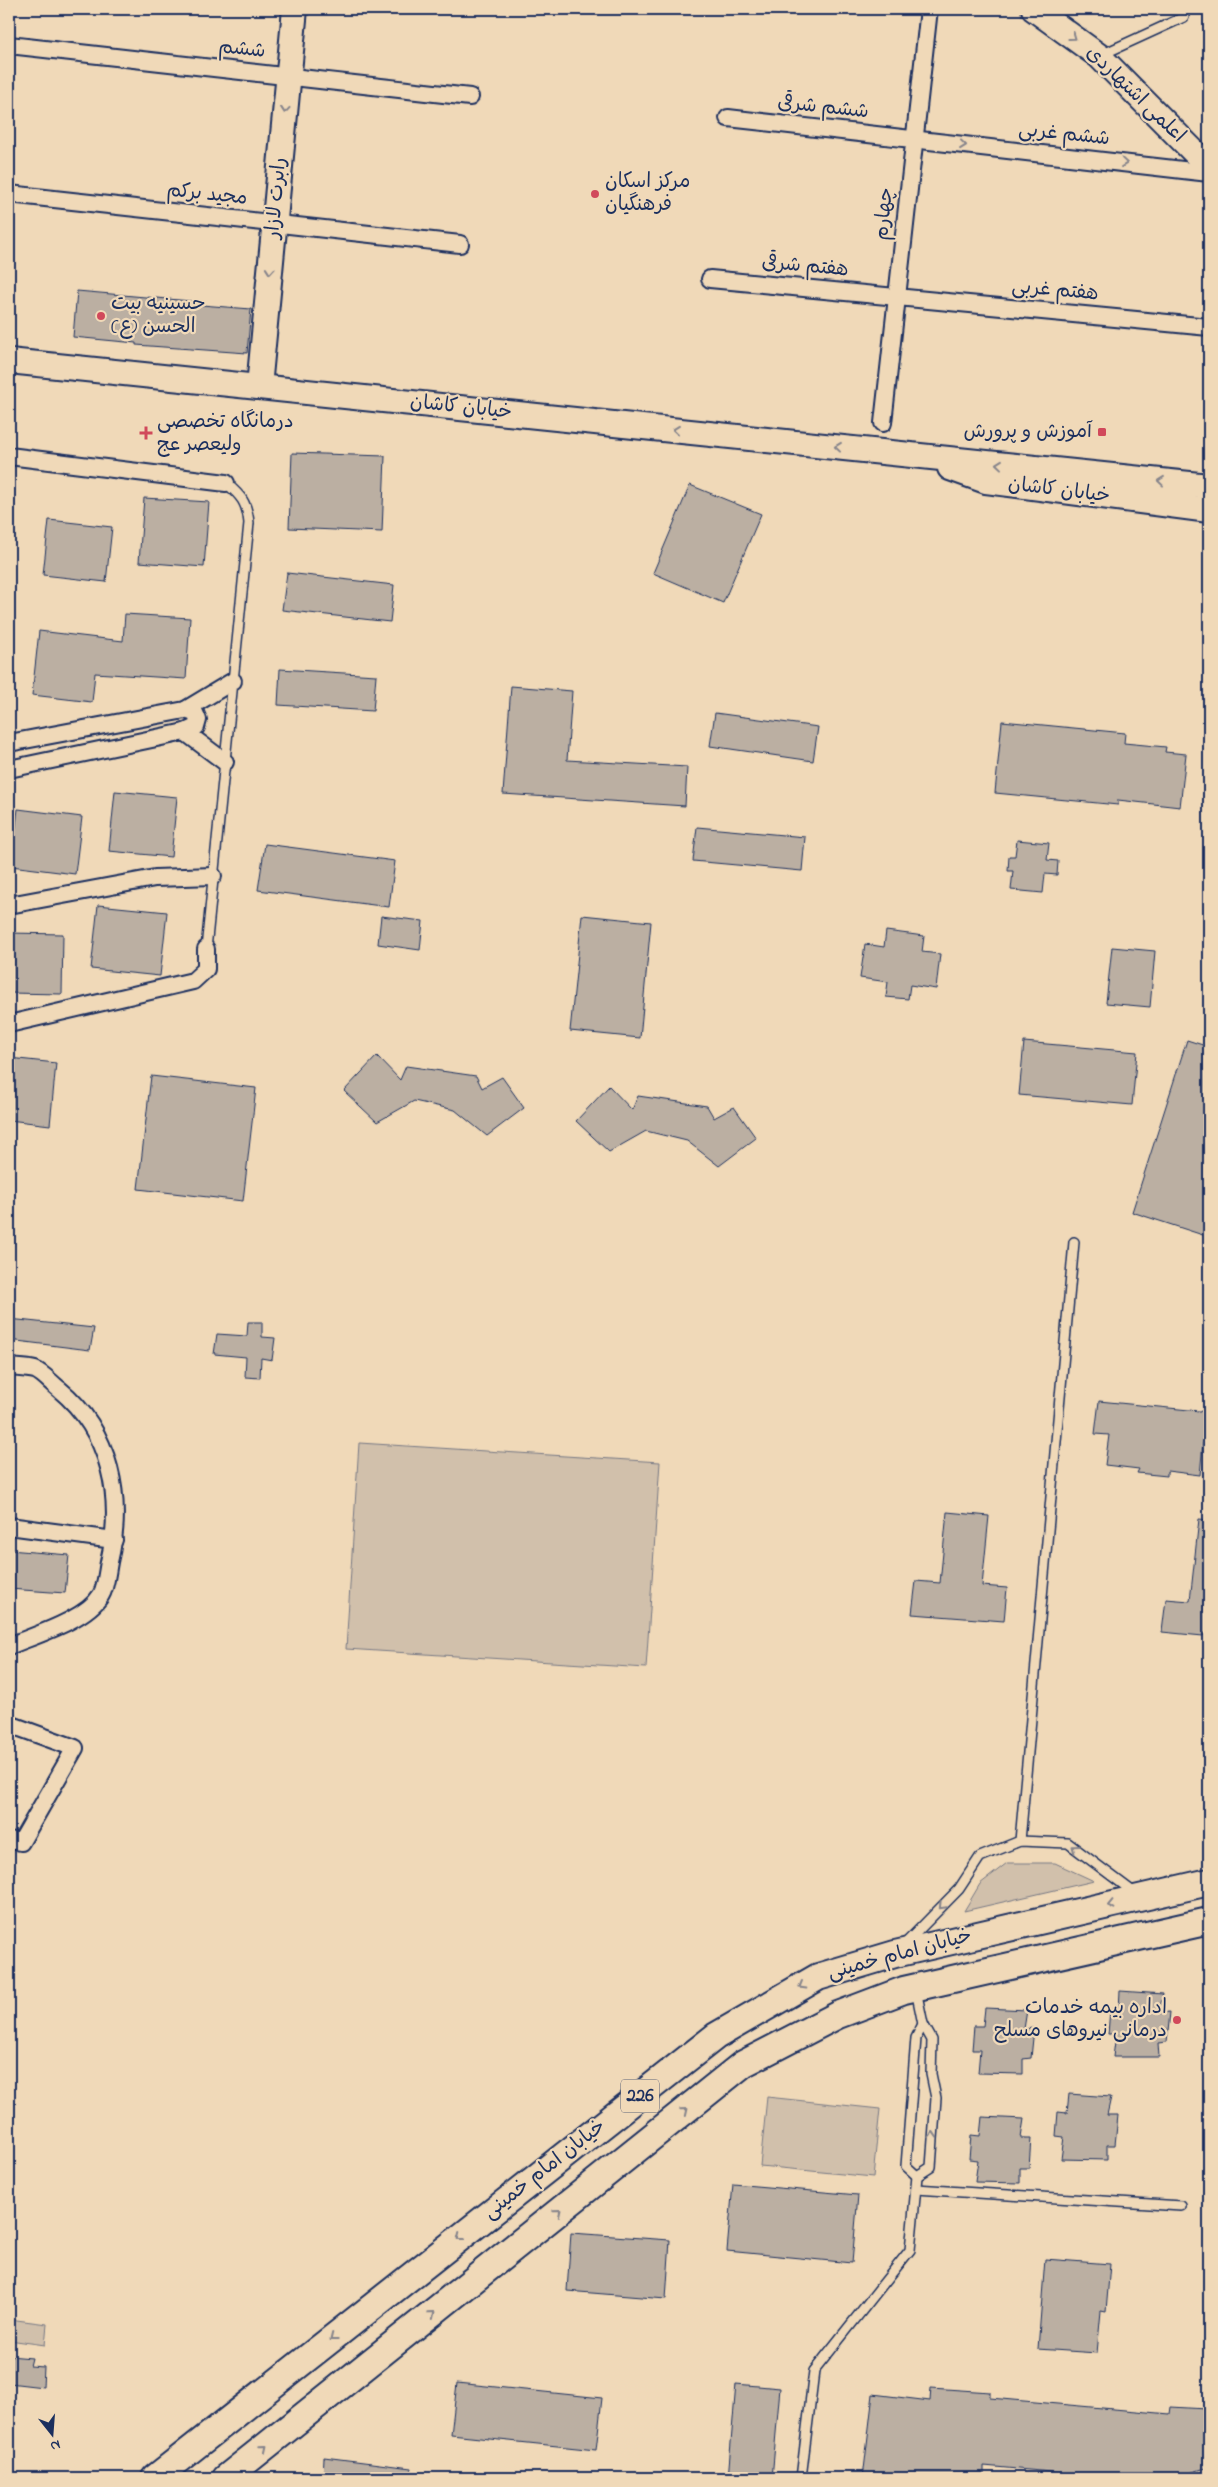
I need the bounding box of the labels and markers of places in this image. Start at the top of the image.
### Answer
place label: مرکز اسکان فرهنگیان [605,168,690,220]
marker: مرکز اسکان فرهنگیان [589,188,601,200]
place label: حسینیه بیت الحسن (ع) [111,290,206,342]
marker: حسینیه بیت الحسن (ع) [95,310,107,322]
place label: درمانگاه تخصصی ولیعصر عج [157,408,294,460]
place label: آموزش و پرورش [964,418,1093,447]
marker: درمانگاه تخصصی ولیعصر عج [139,426,153,440]
marker: آموزش و پرورش [1096,426,1108,438]
place label: اداره بیمه خدمات درمانی نیروهای مسلح [994,1994,1167,2046]
marker: اداره بیمه خدمات درمانی نیروهای مسلح [1171,2014,1183,2026]

